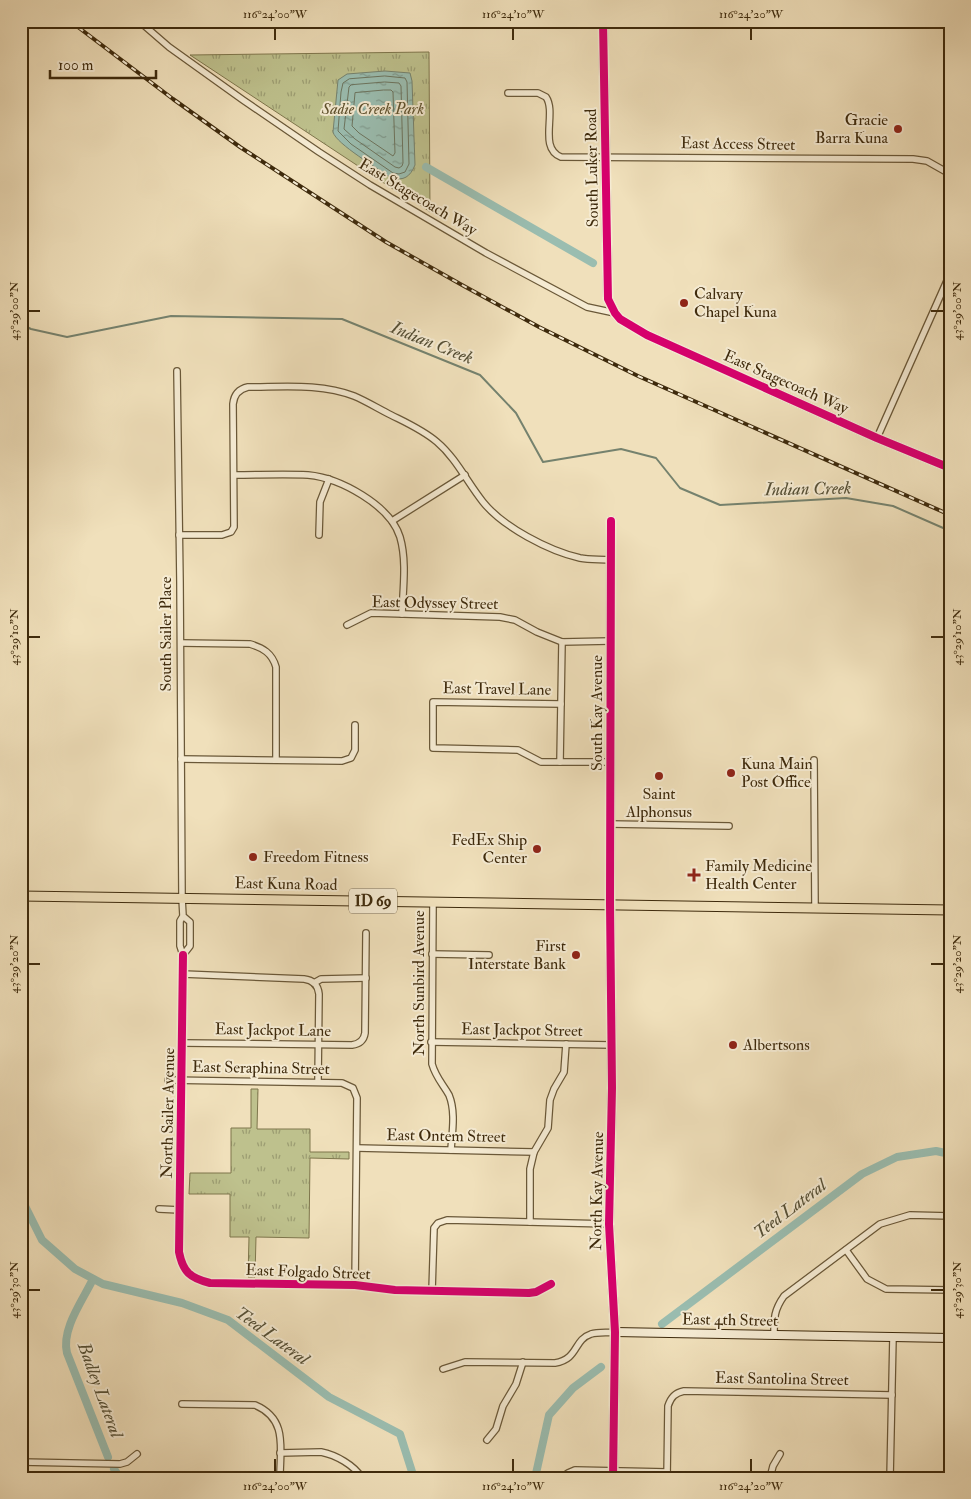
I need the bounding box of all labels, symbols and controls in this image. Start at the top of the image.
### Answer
text: 116°24'00"W [243,7,308,22]
text: 116°24'10"W [482,7,545,22]
text: 116°24'20"W [719,7,784,22]
scale bar [50,48,156,80]
text: 100 m [58,56,94,75]
park label: Sadie Creek Park [321,99,425,119]
street label: South Luker Road [581,108,603,227]
place label: Gracie Barra Kuna [815,110,888,148]
marker: Gracie Barra Kuna [892,123,904,135]
street label: East Access Street [680,133,796,155]
street label: East Stagecoach Way [355,154,482,241]
text: 43°29'00"N [7,281,22,340]
text: 43°29'00"N [950,281,965,340]
place label: Calvary Chapel Kuna [694,284,777,323]
marker: Calvary Chapel Kuna [678,297,690,309]
water label: Indian Creek [387,316,476,370]
street label: East Stagecoach Way [720,345,852,419]
water label: Indian Creek [763,477,852,501]
street label: South Sailer Place [156,576,176,691]
street label: East Odyssey Street [371,592,499,614]
text: 43°29'10"N [7,608,22,665]
text: 43°29'10"N [950,608,965,665]
street label: South Kay Avenue [587,655,607,771]
street label: East Travel Lane [443,678,552,700]
place label: Kuna Main Post Office [741,754,813,792]
marker: Kuna Main Post Office [725,767,737,779]
marker: Saint Alphonsus [653,770,665,782]
place label: Saint Alphonsus [625,784,692,823]
place label: FedEx Ship Center [451,830,527,868]
marker: FedEx Ship Center [531,843,543,855]
place label: Freedom Fitness [263,847,368,867]
marker: Freedom Fitness [247,851,259,863]
place label: Family Medicine Health Center [705,856,812,894]
marker: Family Medicine Health Center [687,868,701,882]
street label: East Kuna Road [234,873,338,895]
road number: ID 69 [349,888,397,914]
street label: North Sunbird Avenue [409,910,429,1056]
text: 43°29'20"N [7,934,22,993]
text: 43°29'20"N [950,934,965,993]
place label: First Interstate Bank [468,936,566,974]
marker: First Interstate Bank [570,949,582,961]
street label: East Jackpot Lane [215,1019,332,1042]
street label: East Jackpot Street [461,1019,583,1042]
place label: Albertsons [742,1035,810,1055]
marker: Albertsons [727,1039,739,1051]
street label: North Sailer Avenue [157,1047,179,1179]
street label: East Seraphina Street [192,1057,330,1080]
street label: East Ontem Street [386,1125,506,1147]
street label: North Kay Avenue [586,1131,608,1251]
water label: Teed Lateral [749,1173,832,1244]
street label: East Folgado Street [245,1260,371,1284]
text: 43°29'30"N [7,1261,22,1319]
text: 43°29'30"N [950,1261,965,1319]
water label: Teed Lateral [231,1302,315,1371]
street label: East 4th Street [682,1309,778,1331]
water label: Badley Lateral [72,1338,128,1442]
street label: East Santolina Street [715,1368,849,1390]
text: 116°24'00"W [243,1479,308,1494]
text: 116°24'10"W [482,1479,545,1494]
text: 116°24'20"W [719,1479,784,1494]

